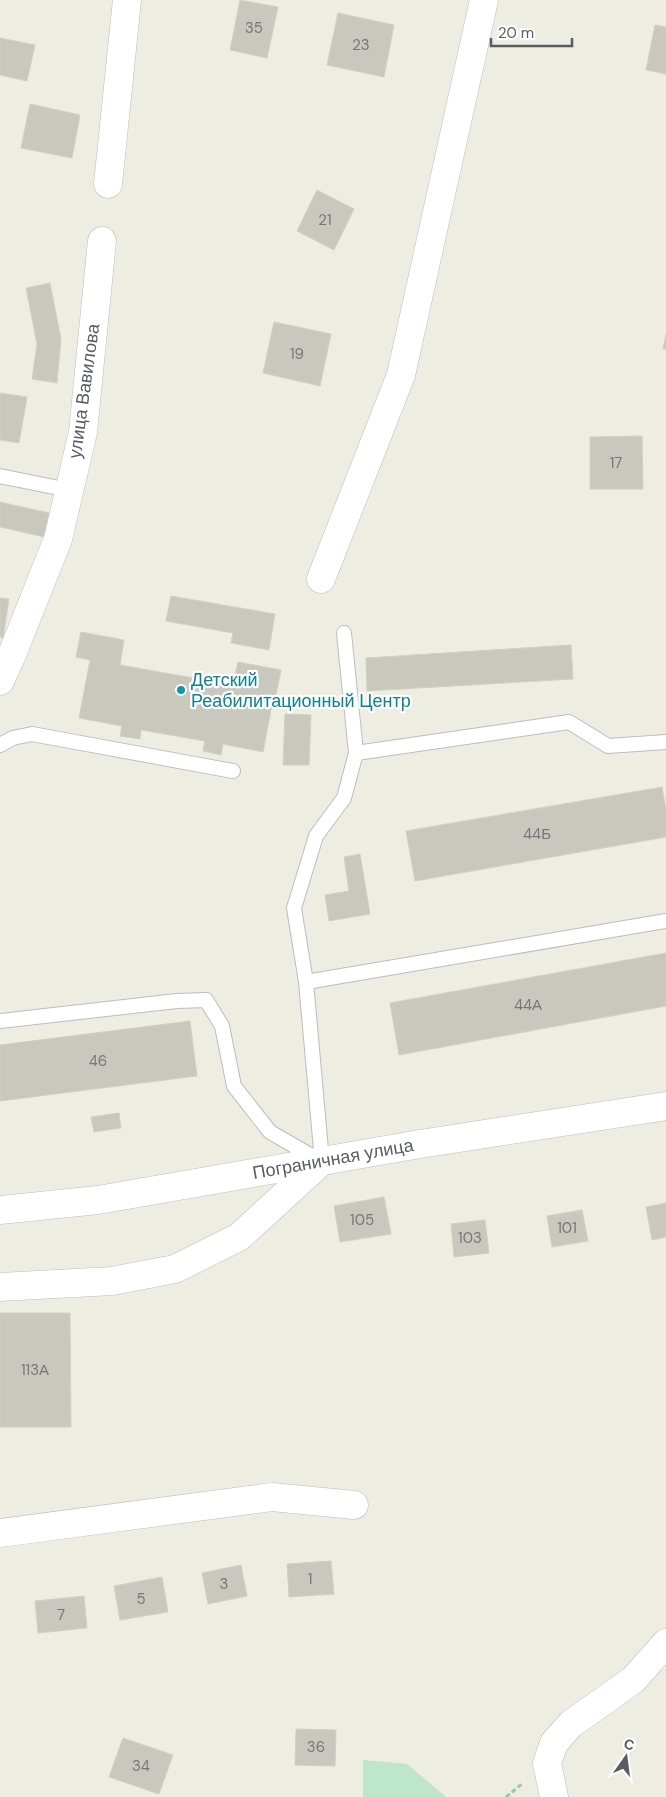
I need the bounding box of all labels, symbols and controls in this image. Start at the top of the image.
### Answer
scale bar [491,15,572,47]
house number: 35 [245,18,263,38]
text: 20 m [498,23,534,43]
house number: 23 [352,35,370,55]
house number: 21 [318,210,332,230]
street label: улица Вавилова [63,321,105,460]
house number: 19 [290,344,304,364]
house number: 17 [610,453,622,473]
place label: Детский Реабилитационный Центр [191,668,411,713]
marker: Детский Реабилитационный Центр [175,684,187,696]
house number: 44Б [523,824,551,844]
house number: 44А [514,995,542,1015]
house number: 46 [89,1051,107,1071]
street label: Пограничная улица [251,1133,416,1185]
house number: 105 [350,1210,374,1230]
house number: 101 [557,1218,577,1238]
house number: 103 [458,1228,482,1248]
house number: 113А [21,1360,49,1380]
house number: 1 [308,1569,312,1589]
house number: 3 [220,1574,228,1594]
house number: 5 [136,1589,146,1609]
house number: 7 [57,1605,65,1625]
north arrow [601,1732,651,1782]
text: С [622,1734,636,1754]
house number: 36 [307,1737,325,1757]
house number: 34 [132,1756,150,1776]

